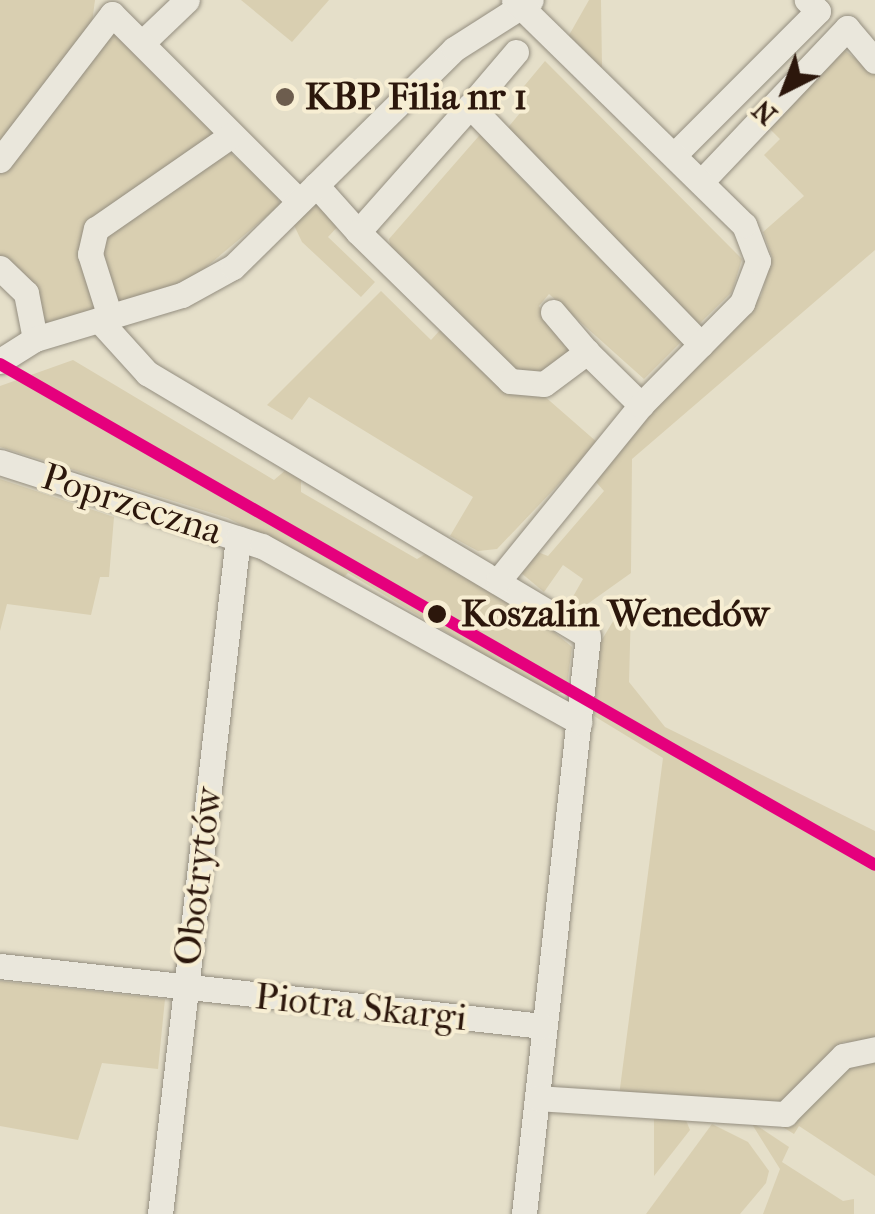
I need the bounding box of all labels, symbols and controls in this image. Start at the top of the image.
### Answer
north arrow [735,40,835,140]
place label: KBP Filia nr 1 [305,74,527,120]
marker: KBP Filia nr 1 [274,86,296,108]
text: N [746,93,784,132]
street label: Poprzeczna [36,453,228,555]
place label: Koszalin Wenedów [461,591,769,637]
marker: Koszalin Wenedów [422,599,452,629]
street label: Obotrytów [164,784,232,968]
street label: Piotra Skargi [253,973,469,1041]

